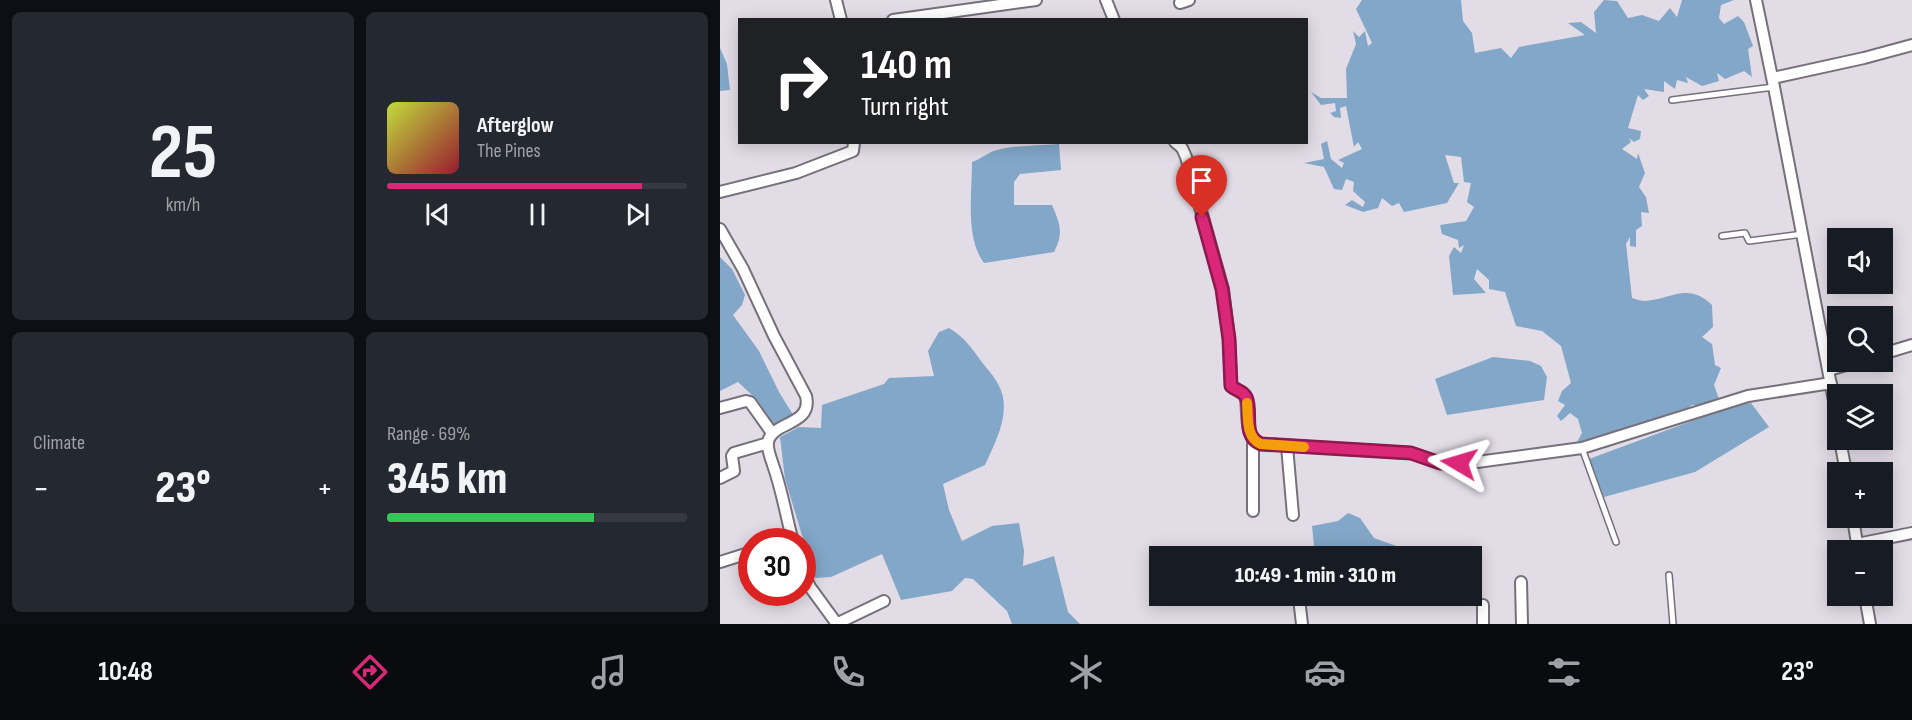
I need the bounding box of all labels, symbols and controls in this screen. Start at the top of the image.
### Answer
text: 140 m [861,40,952,91]
icon: right [762,42,840,120]
text: Turn right [861,91,948,123]
text: 25 [149,107,217,200]
text: Afterglow [477,112,554,139]
text: The Pines [477,139,541,163]
pin [1176,155,1227,217]
icon: arrive [1185,164,1218,197]
text: km/h [166,193,200,217]
icon: previous [421,198,454,231]
icon: pause [521,198,554,231]
icon: next [621,198,654,231]
map controls [1827,228,1893,606]
button: sound [1827,228,1893,294]
button: search [1827,306,1893,372]
button: layers [1827,384,1893,450]
text: Range · 69% [387,422,471,446]
text: Climate [33,431,85,455]
position arrow [1427,431,1491,495]
text: 345 km [387,452,507,507]
text: 23° [155,461,211,516]
button: + [1827,462,1893,528]
text: − [33,469,49,509]
text: + [317,469,333,509]
speed limit sign: 30 [738,528,816,606]
button: − [1827,540,1893,606]
text: 10:49 · 1 min · 310 m [1235,562,1396,589]
icon: directions [349,651,391,693]
icon: music [588,651,630,693]
icon: phone [827,651,869,693]
icon: climate [1065,651,1107,693]
icon: car [1304,651,1346,693]
icon: filters [1543,651,1585,693]
text: 10:48 [98,656,153,688]
text: 23° [1781,656,1814,688]

